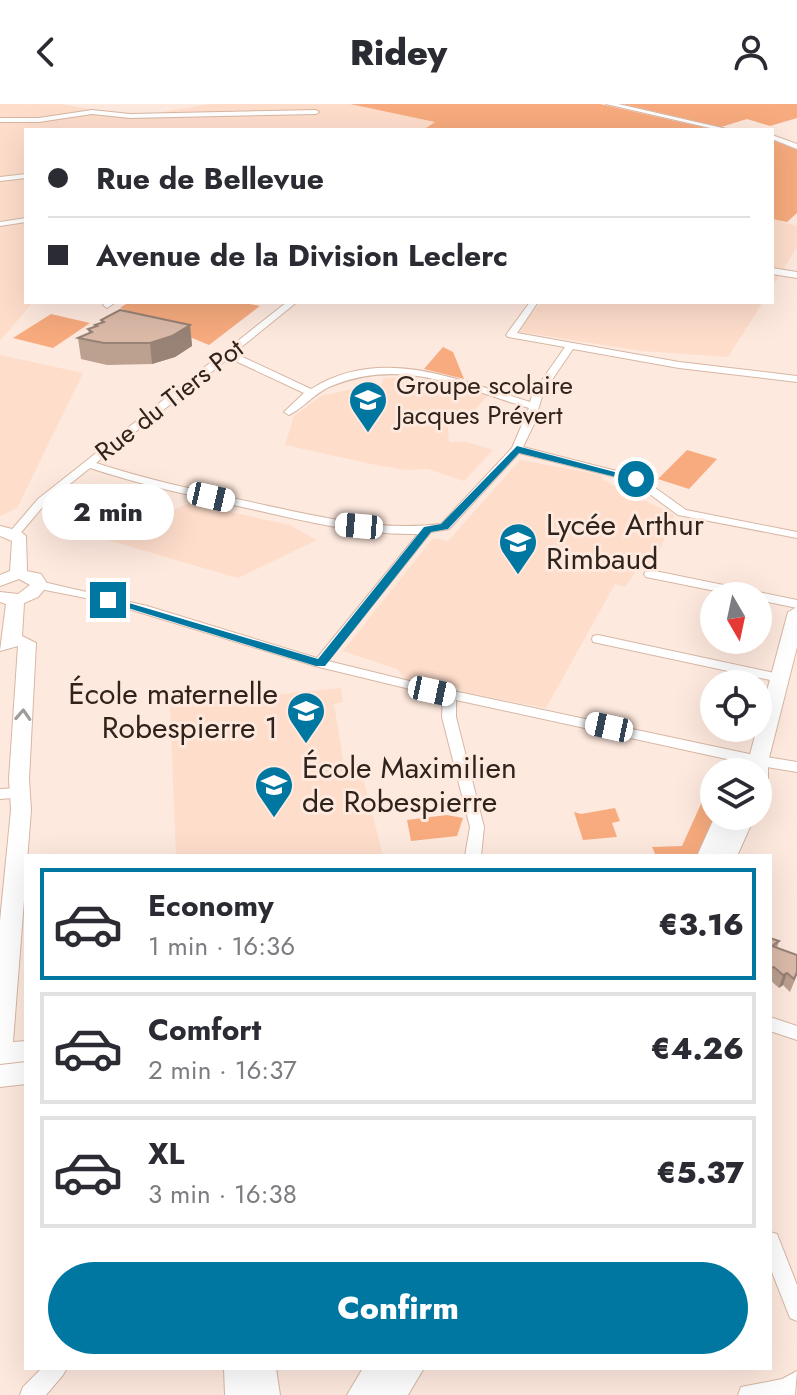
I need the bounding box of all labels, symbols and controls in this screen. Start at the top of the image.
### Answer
text: Ridey [350,26,447,78]
icon: back [24,30,68,74]
icon: person [729,30,773,74]
text: Rue de Bellevue [96,157,324,200]
text: Avenue de la Division Leclerc [96,234,508,277]
street label: Rue du Tiers Pot [87,329,252,470]
place label: Groupe scolaire Jacques Prévert [393,366,573,434]
school or university icon: Groupe scolaire Jacques Prévert [347,379,389,434]
route start [618,461,654,497]
car [185,480,237,514]
callout: 2 min [42,484,174,540]
text: 2 min [73,493,143,531]
place label: Lycée Arthur Rimbaud [546,503,705,580]
car [334,512,384,540]
school or university icon: Lycée Arthur Rimbaud [497,521,539,576]
route end [90,582,126,618]
north arrow [700,582,772,654]
map controls [700,582,772,830]
button: locate [700,670,772,742]
place label: École maternelle Robespierre 1 [68,672,278,749]
car [406,674,458,708]
school or university icon: École maternelle Robespierre 1 [285,690,327,745]
one-way arrow [14,708,31,721]
car [583,710,635,744]
place label: École Maximilien de Robespierre [302,746,517,823]
button: layers [700,758,772,830]
school or university icon: École Maximilien de Robespierre [253,764,295,819]
text: Economy [148,884,274,927]
icon: car [52,888,124,960]
text: €3.16 [658,903,744,946]
text: 1 min · 16:36 [148,927,295,965]
text: Comfort [148,1008,261,1051]
icon: car [52,1012,124,1084]
text: €4.26 [650,1027,744,1070]
text: 2 min · 16:37 [148,1051,297,1089]
text: XL [148,1132,184,1175]
icon: car [52,1136,124,1208]
text: €5.37 [656,1151,744,1194]
text: 3 min · 16:38 [148,1175,297,1213]
button: Confirm [48,1262,748,1354]

